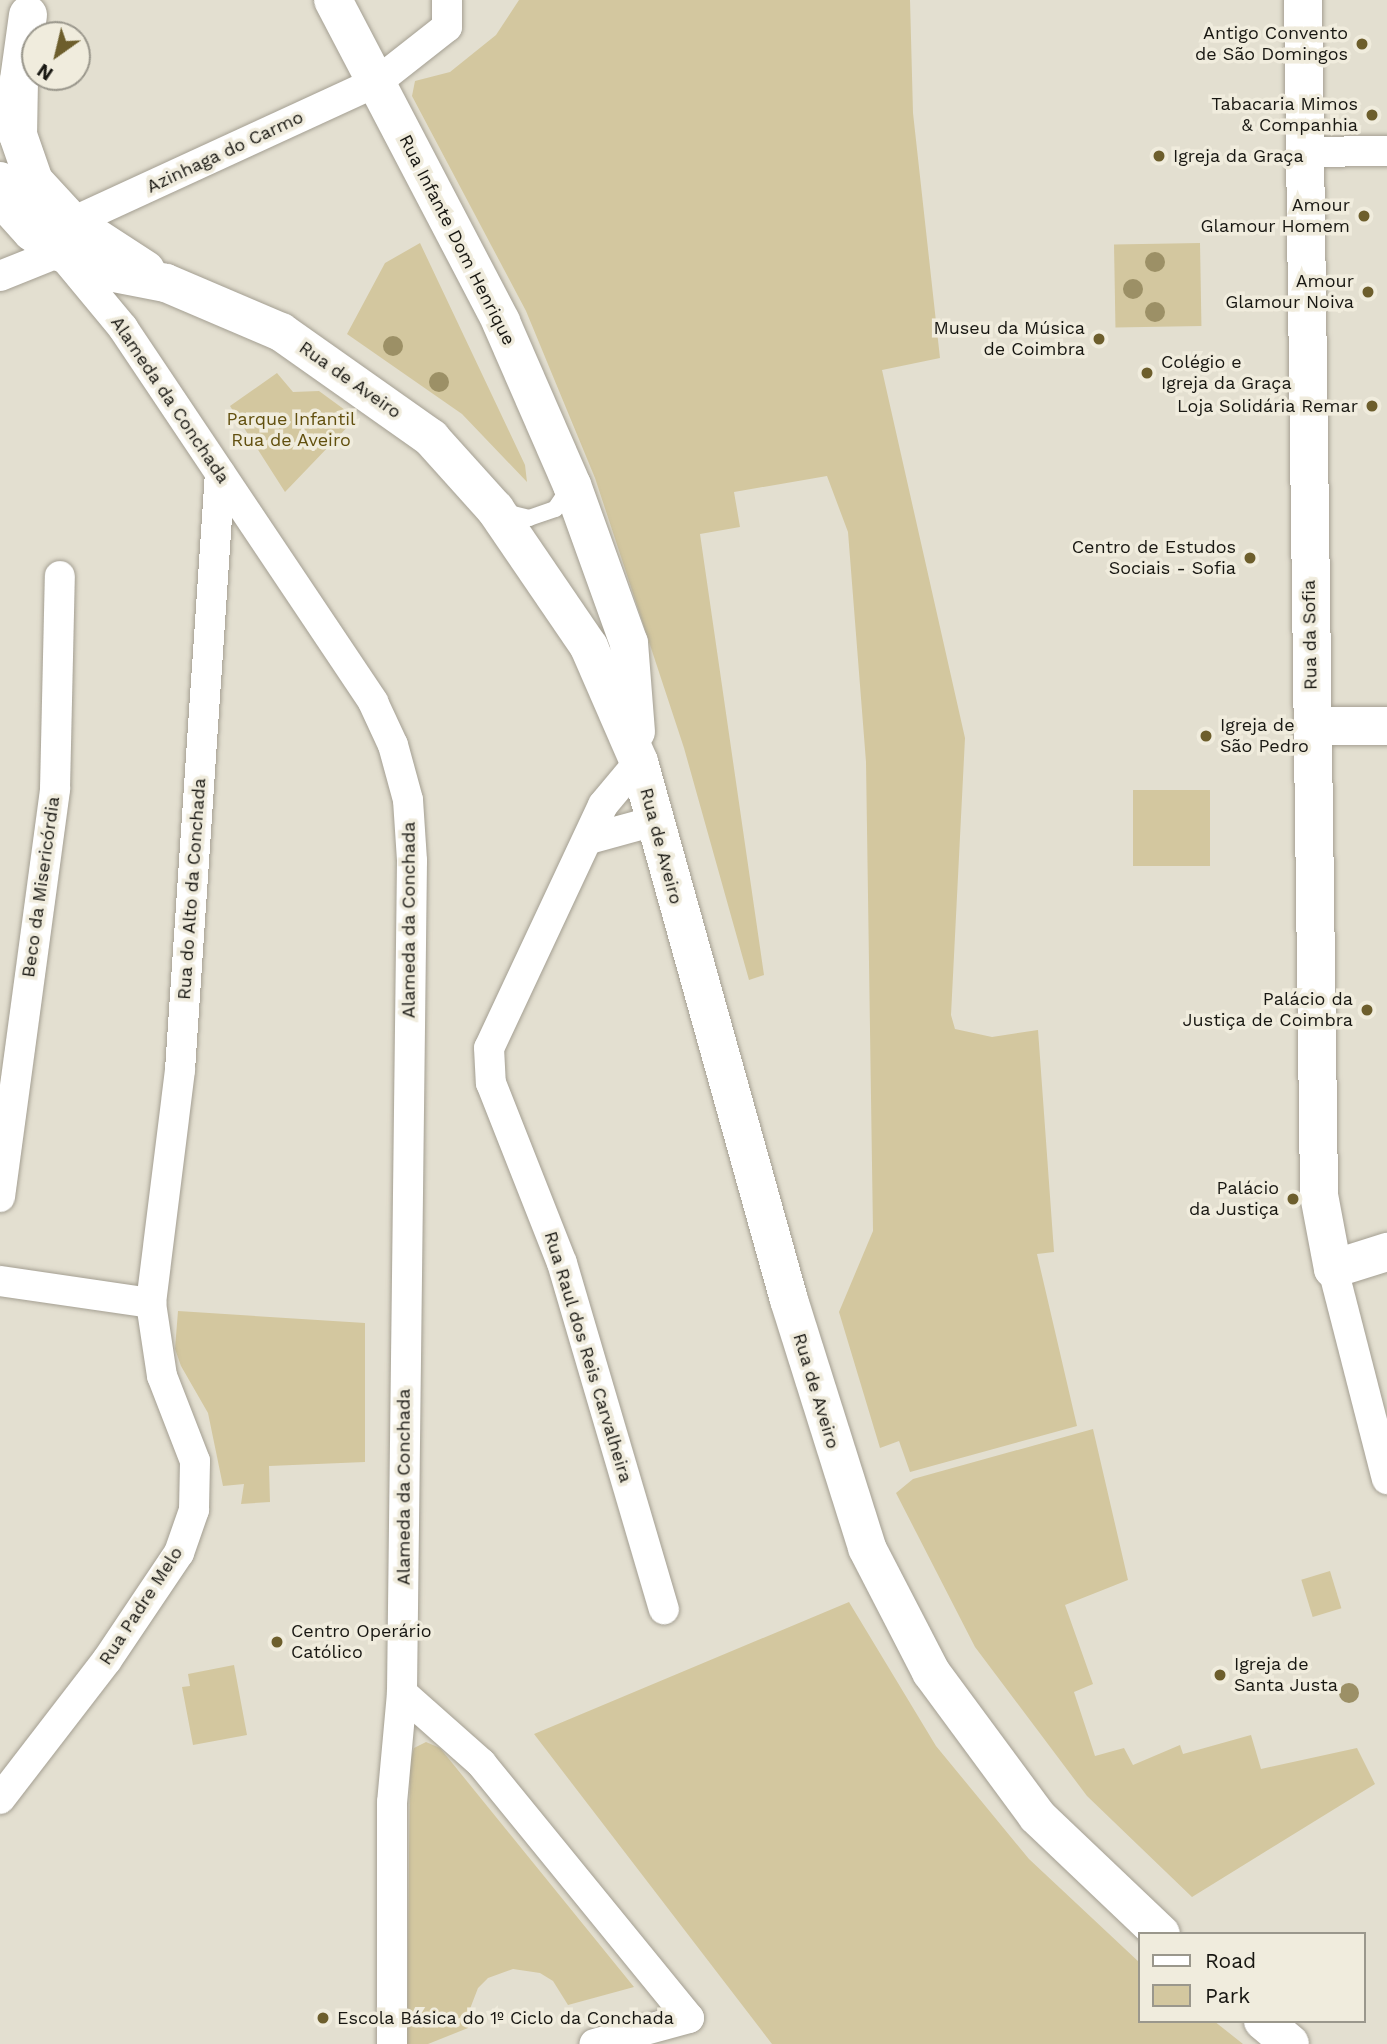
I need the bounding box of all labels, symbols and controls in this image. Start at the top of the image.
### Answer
north arrow [21,21,91,91]
place label: Antigo Convento de São Domingos [1195,23,1348,66]
marker: Antigo Convento de São Domingos [1354,36,1370,52]
text: N [33,59,57,86]
place label: Tabacaria Mimos & Companhia [1211,94,1358,136]
street label: Azinhaga do Carmo [143,106,307,198]
marker: Tabacaria Mimos & Companhia [1364,107,1380,123]
street label: Rua Infante Dom Henrique [394,131,520,349]
place label: Igreja da Graça [1173,145,1304,167]
marker: Igreja da Graça [1151,148,1167,164]
place label: Amour Glamour Homem [1200,195,1350,238]
marker: Amour Glamour Homem [1356,208,1372,224]
place label: Amour Glamour Noiva [1225,271,1354,314]
marker: Amour Glamour Noiva [1360,284,1376,300]
street label: Alameda da Conchada [106,312,234,488]
place label: Museu da Música de Coimbra [933,318,1085,360]
marker: Museu da Música de Coimbra [1091,331,1107,347]
street label: Rua de Aveiro [294,337,406,423]
place label: Colégio e Igreja da Graça [1161,352,1292,394]
marker: Colégio e Igreja da Graça [1139,365,1155,381]
place label: Loja Solidária Remar [1176,395,1358,417]
marker: Loja Solidária Remar [1364,398,1380,414]
park label: Parque Infantil Rua de Aveiro [227,409,355,452]
place label: Centro de Estudos Sociais - Sofia [1072,537,1236,580]
marker: Centro de Estudos Sociais - Sofia [1242,550,1258,566]
street label: Rua da Sofia [1298,579,1322,691]
place label: Igreja de São Pedro [1220,715,1309,758]
marker: Igreja de São Pedro [1198,728,1214,744]
street label: Rua do Alto da Conchada [173,777,211,1001]
street label: Rua de Aveiro [635,785,687,907]
street label: Beco da Misericórdia [18,795,64,979]
street label: Alameda da Conchada [398,821,420,1019]
place label: Palácio da Justiça de Coimbra [1182,989,1353,1032]
marker: Palácio da Justiça de Coimbra [1359,1002,1375,1018]
place label: Palácio da Justiça [1188,1178,1279,1220]
marker: Palácio da Justiça [1285,1191,1301,1207]
street label: Rua Raul dos Reis Carvalheira [539,1228,637,1486]
street label: Rua de Aveiro [788,1330,844,1452]
street label: Alameda da Conchada [393,1388,415,1586]
street label: Rua Padre Melo [95,1543,187,1669]
place label: Centro Operário Católico [291,1621,432,1664]
marker: Centro Operário Católico [269,1634,285,1650]
place label: Igreja de Santa Justa [1234,1654,1339,1696]
marker: Igreja de Santa Justa [1212,1667,1228,1683]
legend [1138,1932,1366,2023]
text: Road [1205,1948,1256,1973]
text: Park [1205,1983,1250,2008]
place label: Escola Básica do 1º Ciclo da Conchada [337,2007,676,2029]
marker: Escola Básica do 1º Ciclo da Conchada [315,2010,331,2026]

